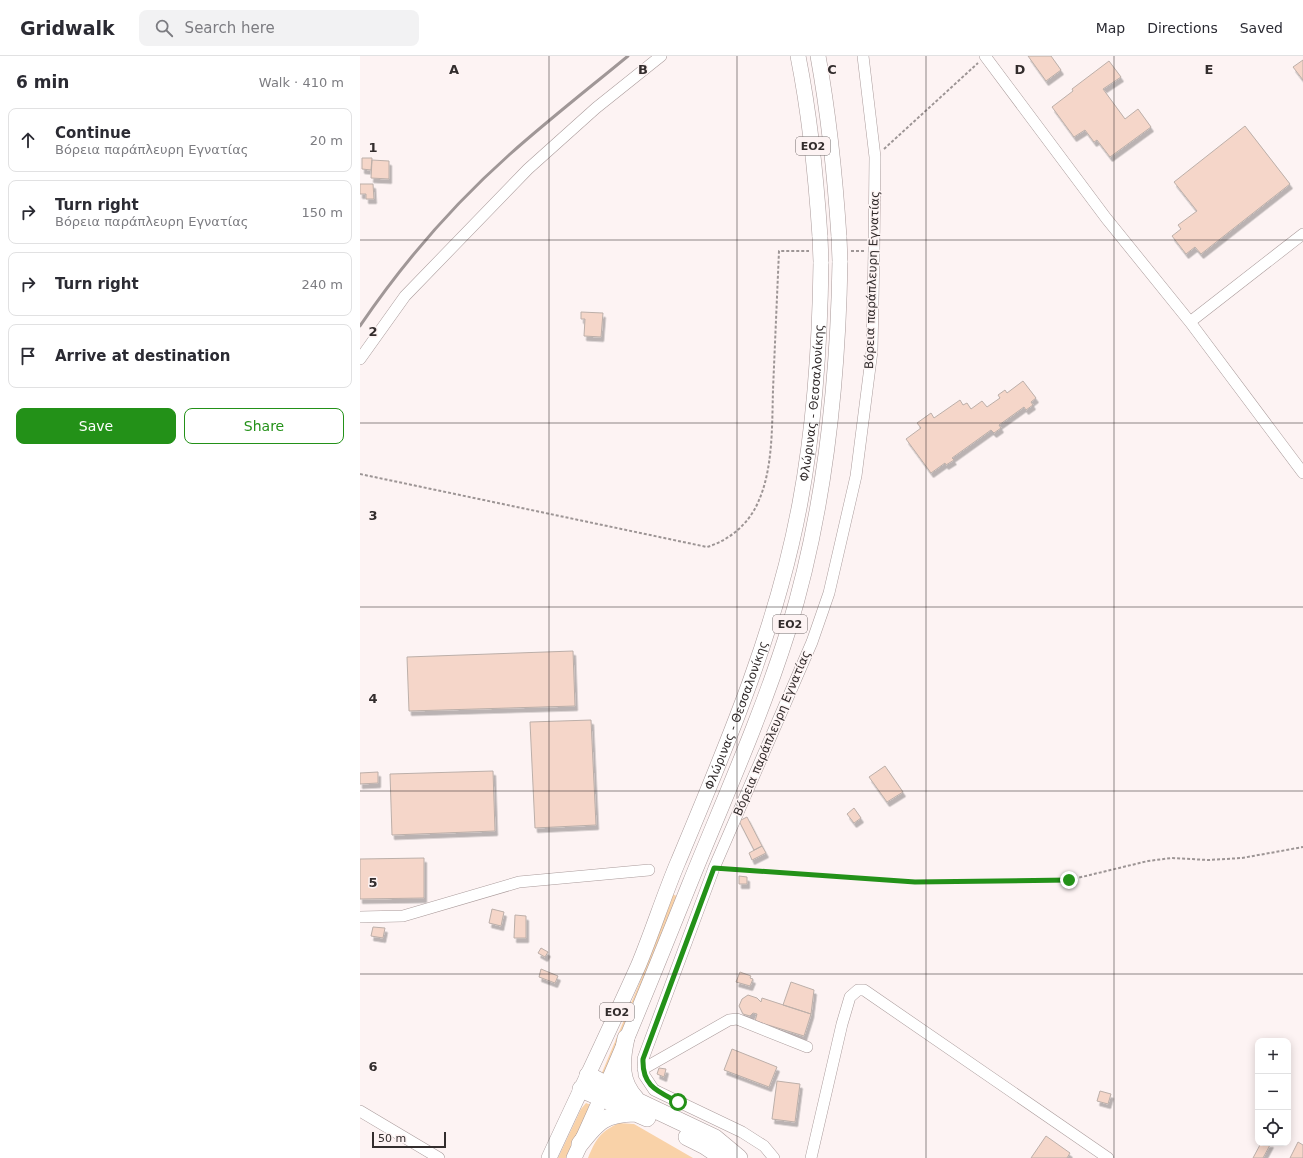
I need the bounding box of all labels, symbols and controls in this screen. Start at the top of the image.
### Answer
search box [139,10,419,46]
text: Gridwalk [20,17,115,39]
icon: search [153,17,175,39]
text: Search here [185,19,275,37]
text: Map [1096,20,1125,36]
text: Directions [1147,20,1218,36]
text: Saved [1240,20,1283,36]
text: A [449,62,459,77]
text: B [638,62,648,77]
text: C [827,62,837,77]
text: D [1015,62,1026,77]
text: E [1205,62,1213,77]
text: 6 min [16,72,69,92]
text: Walk · 410 m [259,75,344,90]
text: Continue [55,124,131,142]
icon: ahead [17,129,39,151]
text: 20 m [310,133,343,148]
road number: ΕΟ2 [796,137,830,155]
text: 1 [368,140,378,155]
text: Βόρεια παράπλευρη Εγνατίας [55,142,248,157]
street label: Βόρεια παράπλευρη Εγνατίας [862,191,882,369]
text: Turn right [55,196,139,214]
icon: right [17,201,39,223]
text: 150 m [301,205,343,220]
text: Βόρεια παράπλευρη Εγνατίας [55,214,248,229]
icon: right [17,273,39,295]
text: Turn right [55,275,139,293]
text: 240 m [301,277,343,292]
text: 2 [368,324,378,339]
street label: Φλώρινας - Θεσσαλονίκης [797,324,826,482]
icon: arrive [17,345,39,367]
text: Arrive at destination [55,347,230,365]
button: Save [16,408,176,444]
button: Share [184,408,344,444]
text: 3 [368,508,378,523]
road number: ΕΟ2 [773,615,807,633]
street label: Φλώρινας - Θεσσαλονίκης [702,639,771,792]
street label: Βόρεια παράπλευρη Εγνατίας [731,648,813,818]
text: 4 [368,691,378,706]
route end [1060,871,1078,889]
text: 5 [368,875,378,890]
road number: ΕΟ2 [600,1003,634,1021]
map controls [1255,1038,1291,1146]
button: + [1255,1038,1291,1074]
text: 6 [368,1059,378,1074]
button: − [1255,1074,1291,1110]
route start [669,1093,687,1111]
button: locate [1255,1110,1291,1146]
scale bar [372,1130,446,1149]
text: 50 m [378,1132,406,1145]

